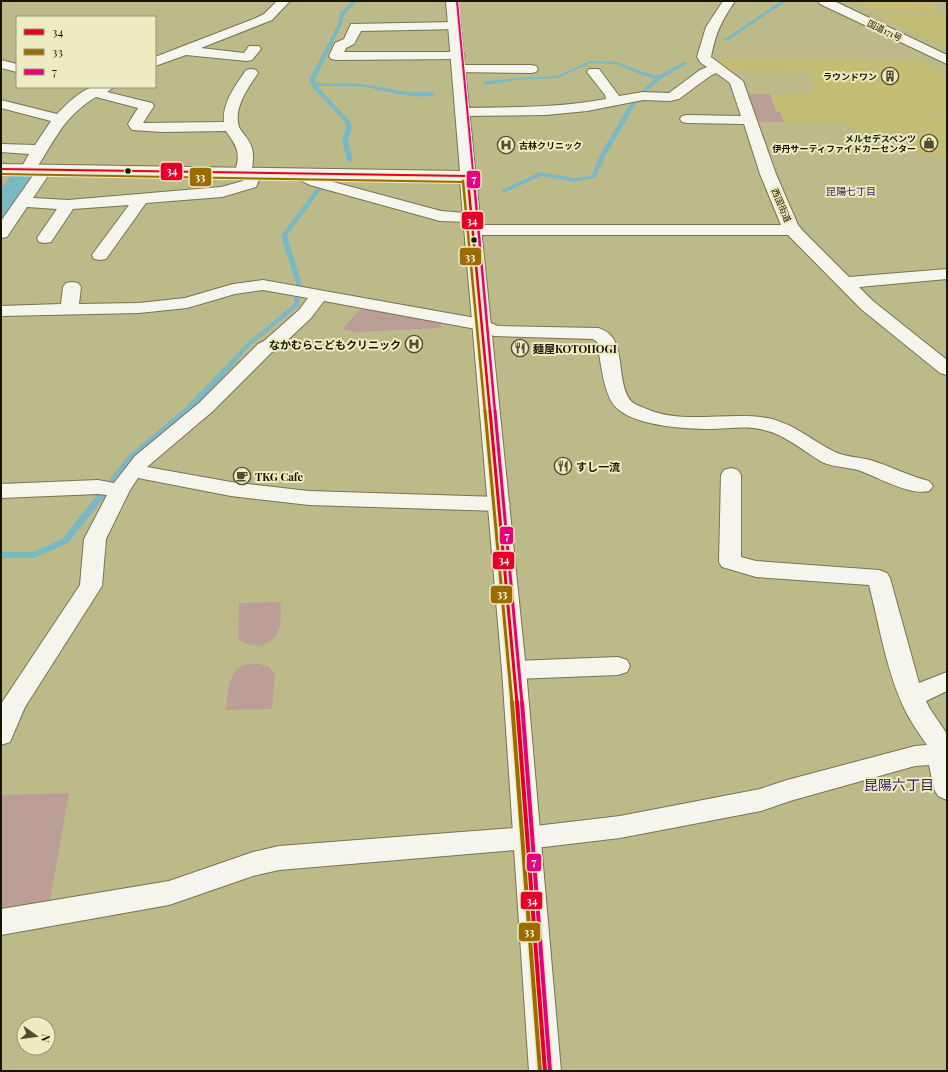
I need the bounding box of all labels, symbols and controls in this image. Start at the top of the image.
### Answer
legend [16,16,156,88]
street label: 国道171号 [866,16,904,44]
text: 34 [52,23,63,39]
text: 33 [52,43,63,59]
text: 7 [52,63,57,79]
building icon: ラウンドワン [880,66,900,86]
place label: ラウンドワン [823,70,877,82]
place label: メルセデスベンツ 伊丹サーティファイドカーセンター [772,132,916,154]
shop icon: メルセデスベンツ 伊丹サーティファイドカーセンター [919,133,939,153]
hospital icon: 古林クリニック [496,135,516,155]
place label: 古林クリニック [519,139,582,151]
line badge: 34 [160,162,183,181]
text: 34 [166,163,178,178]
unlabelled marker [123,166,133,176]
line badge: 33 [189,167,212,187]
text: 33 [195,169,205,184]
line badge: 7 [466,170,481,189]
text: 7 [471,171,477,186]
district label: 昆陽七丁目 [826,184,876,198]
street label: 西国街道 [769,186,795,224]
line badge: 34 [461,211,484,230]
text: 34 [466,213,478,228]
unlabelled marker [469,235,479,245]
line badge: 33 [459,247,482,266]
text: 33 [465,249,475,264]
hospital icon: なかむらこどもクリニック [404,334,424,354]
place label: なかむらこどもクリニック [269,337,401,352]
restaurant icon: 麺屋KOTOHOGI [510,338,530,358]
place label: 麺屋KOTOHOGI [532,341,617,356]
restaurant icon: すし一流 [553,456,573,476]
place label: すし一流 [576,459,620,474]
cafe icon: TKG Cafe [232,466,252,486]
place label: TKG Cafe [255,469,304,484]
line badge: 7 [499,526,514,545]
text: 7 [504,528,510,543]
line badge: 34 [492,551,515,570]
text: 34 [498,552,510,567]
line badge: 33 [490,585,513,604]
text: 33 [497,586,507,601]
district label: 昆陽六丁目 [864,775,934,794]
line badge: 7 [526,853,542,872]
text: 7 [531,854,537,869]
line badge: 34 [520,891,543,910]
text: 34 [526,893,538,908]
line badge: 33 [518,922,541,942]
text: 33 [524,924,534,939]
north arrow [16,1016,56,1056]
text: N [38,1033,54,1044]

